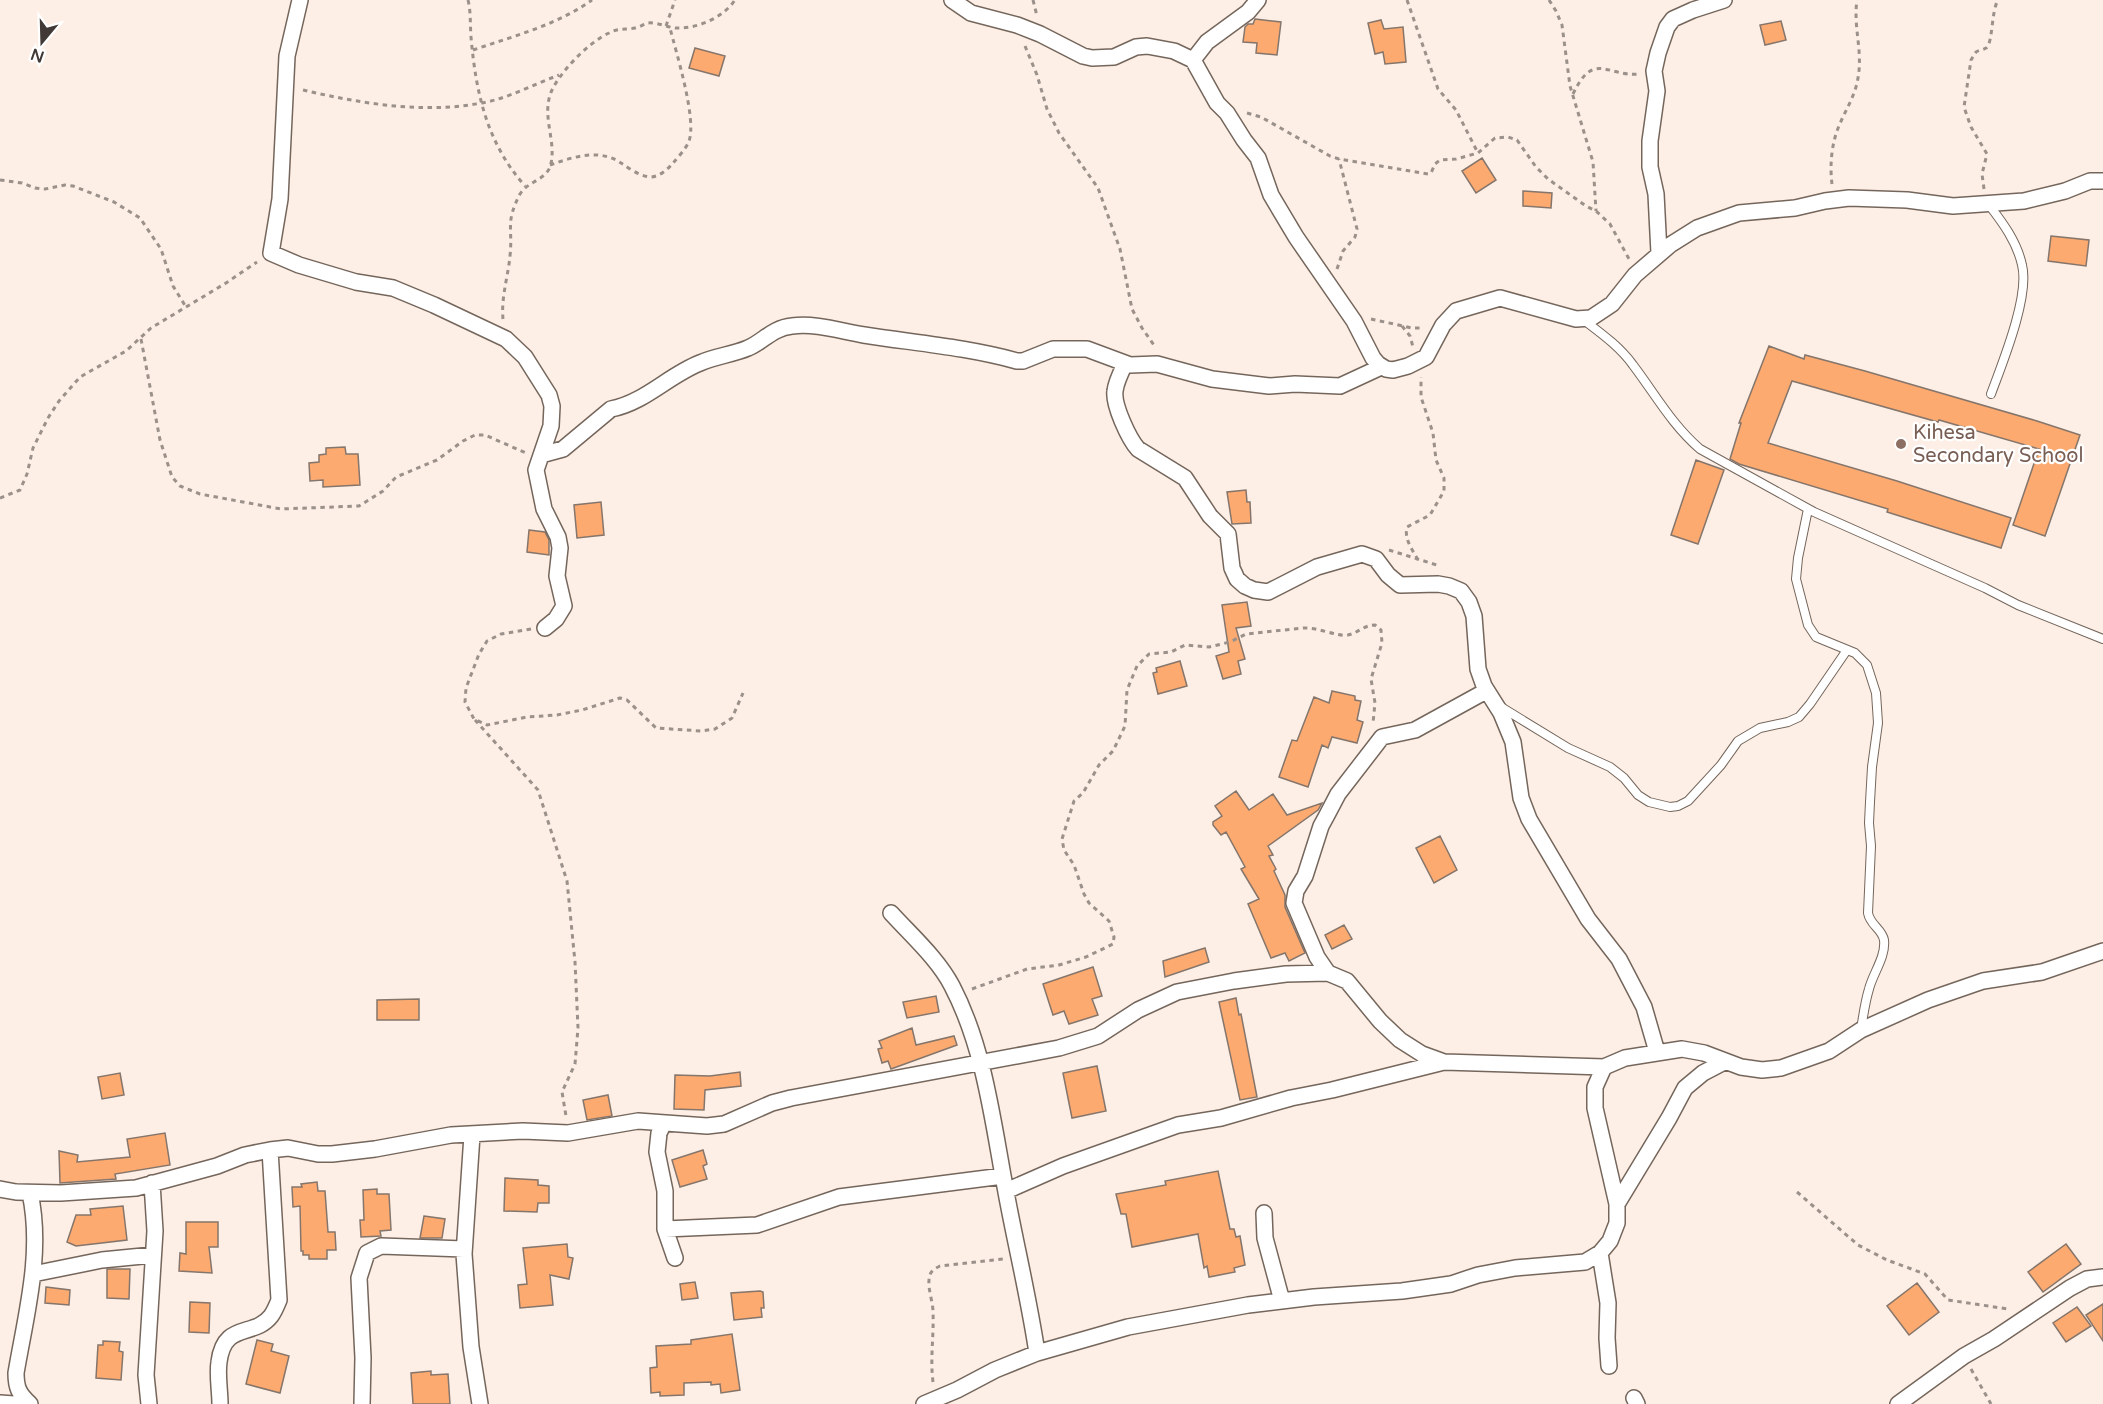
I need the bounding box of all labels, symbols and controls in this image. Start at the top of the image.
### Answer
north arrow [12,12,72,72]
text: N [28,44,47,67]
place label: Kihesa Secondary School [1913,421,2083,468]
marker: Kihesa Secondary School [1894,437,1908,451]

